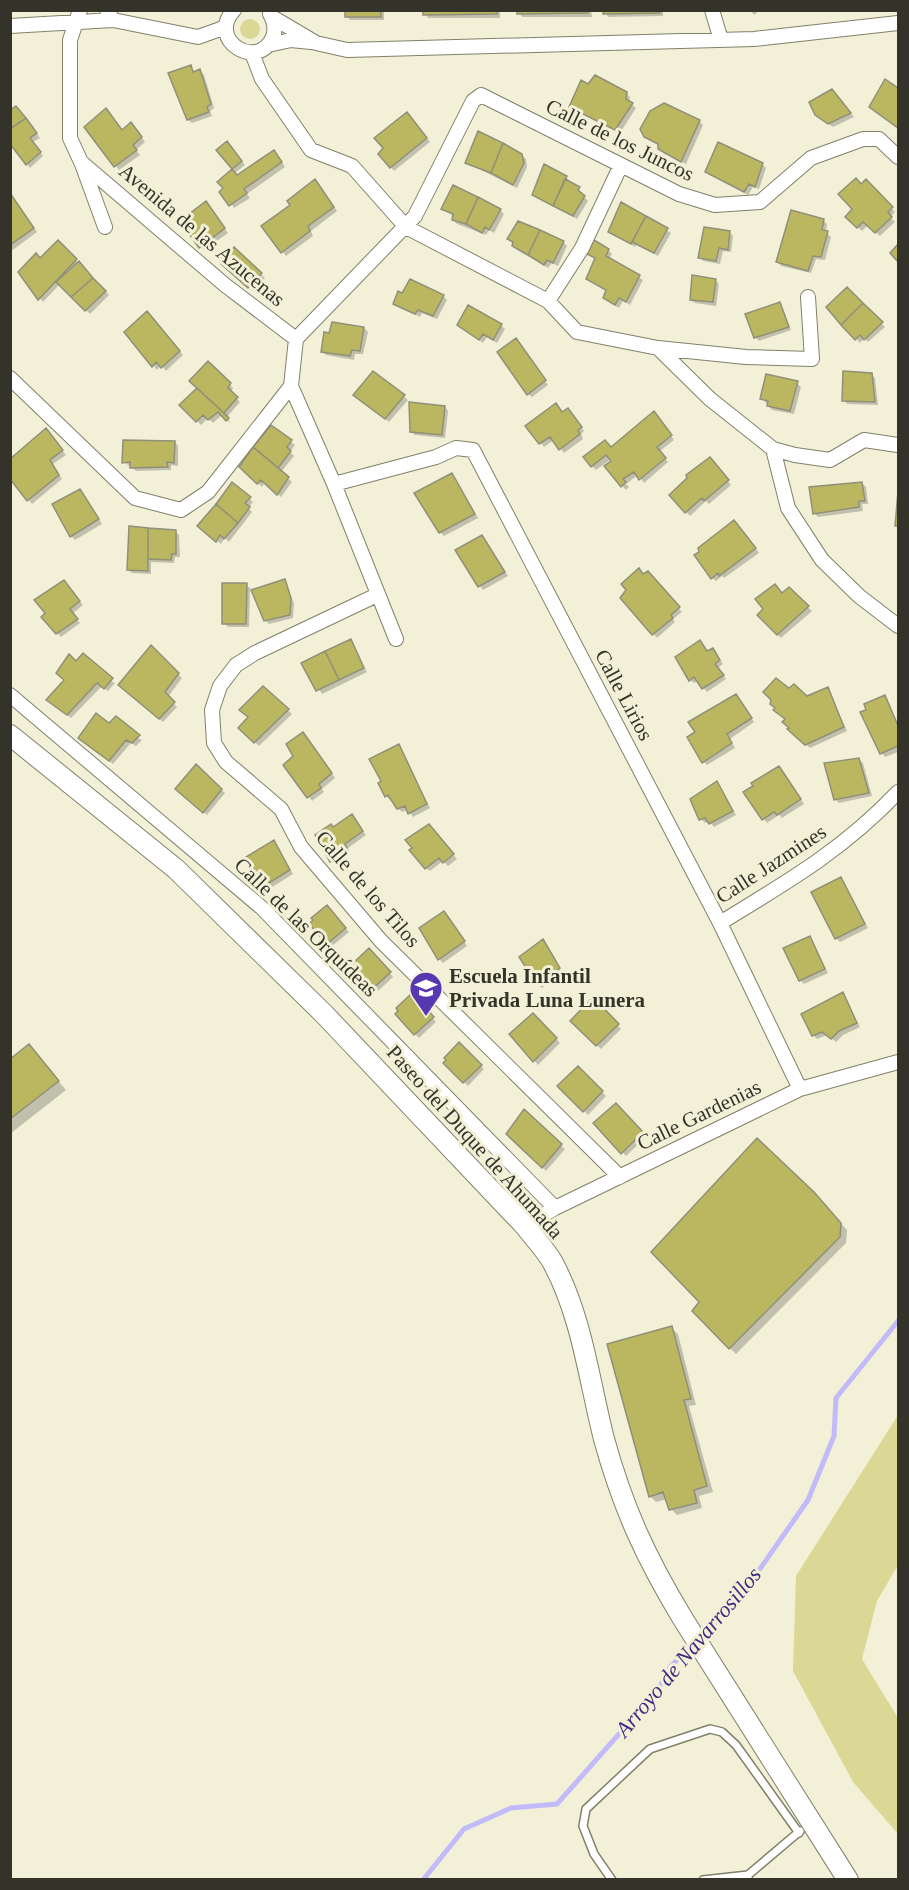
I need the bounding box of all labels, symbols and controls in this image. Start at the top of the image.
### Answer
street label: Calle de los Juncos [542,94,698,186]
street label: Avenida de las Azucenas [114,159,290,311]
street label: Calle Lirios [590,645,658,745]
street label: Calle Jazmines [711,819,831,909]
street label: Calle de los Tilos [311,826,425,952]
street label: Calle de las Orquídeas [229,853,383,1001]
place label: Escuela Infantil Privada Luna Lunera [449,964,646,1012]
school or university icon: Escuela Infantil Privada Luna Lunera [408,970,444,1017]
street label: Paseo del Duque de Ahumada [382,1040,569,1244]
street label: Calle Gardenias [633,1075,765,1155]
water label: Arroyo de Navarrosillos [609,1562,766,1743]

